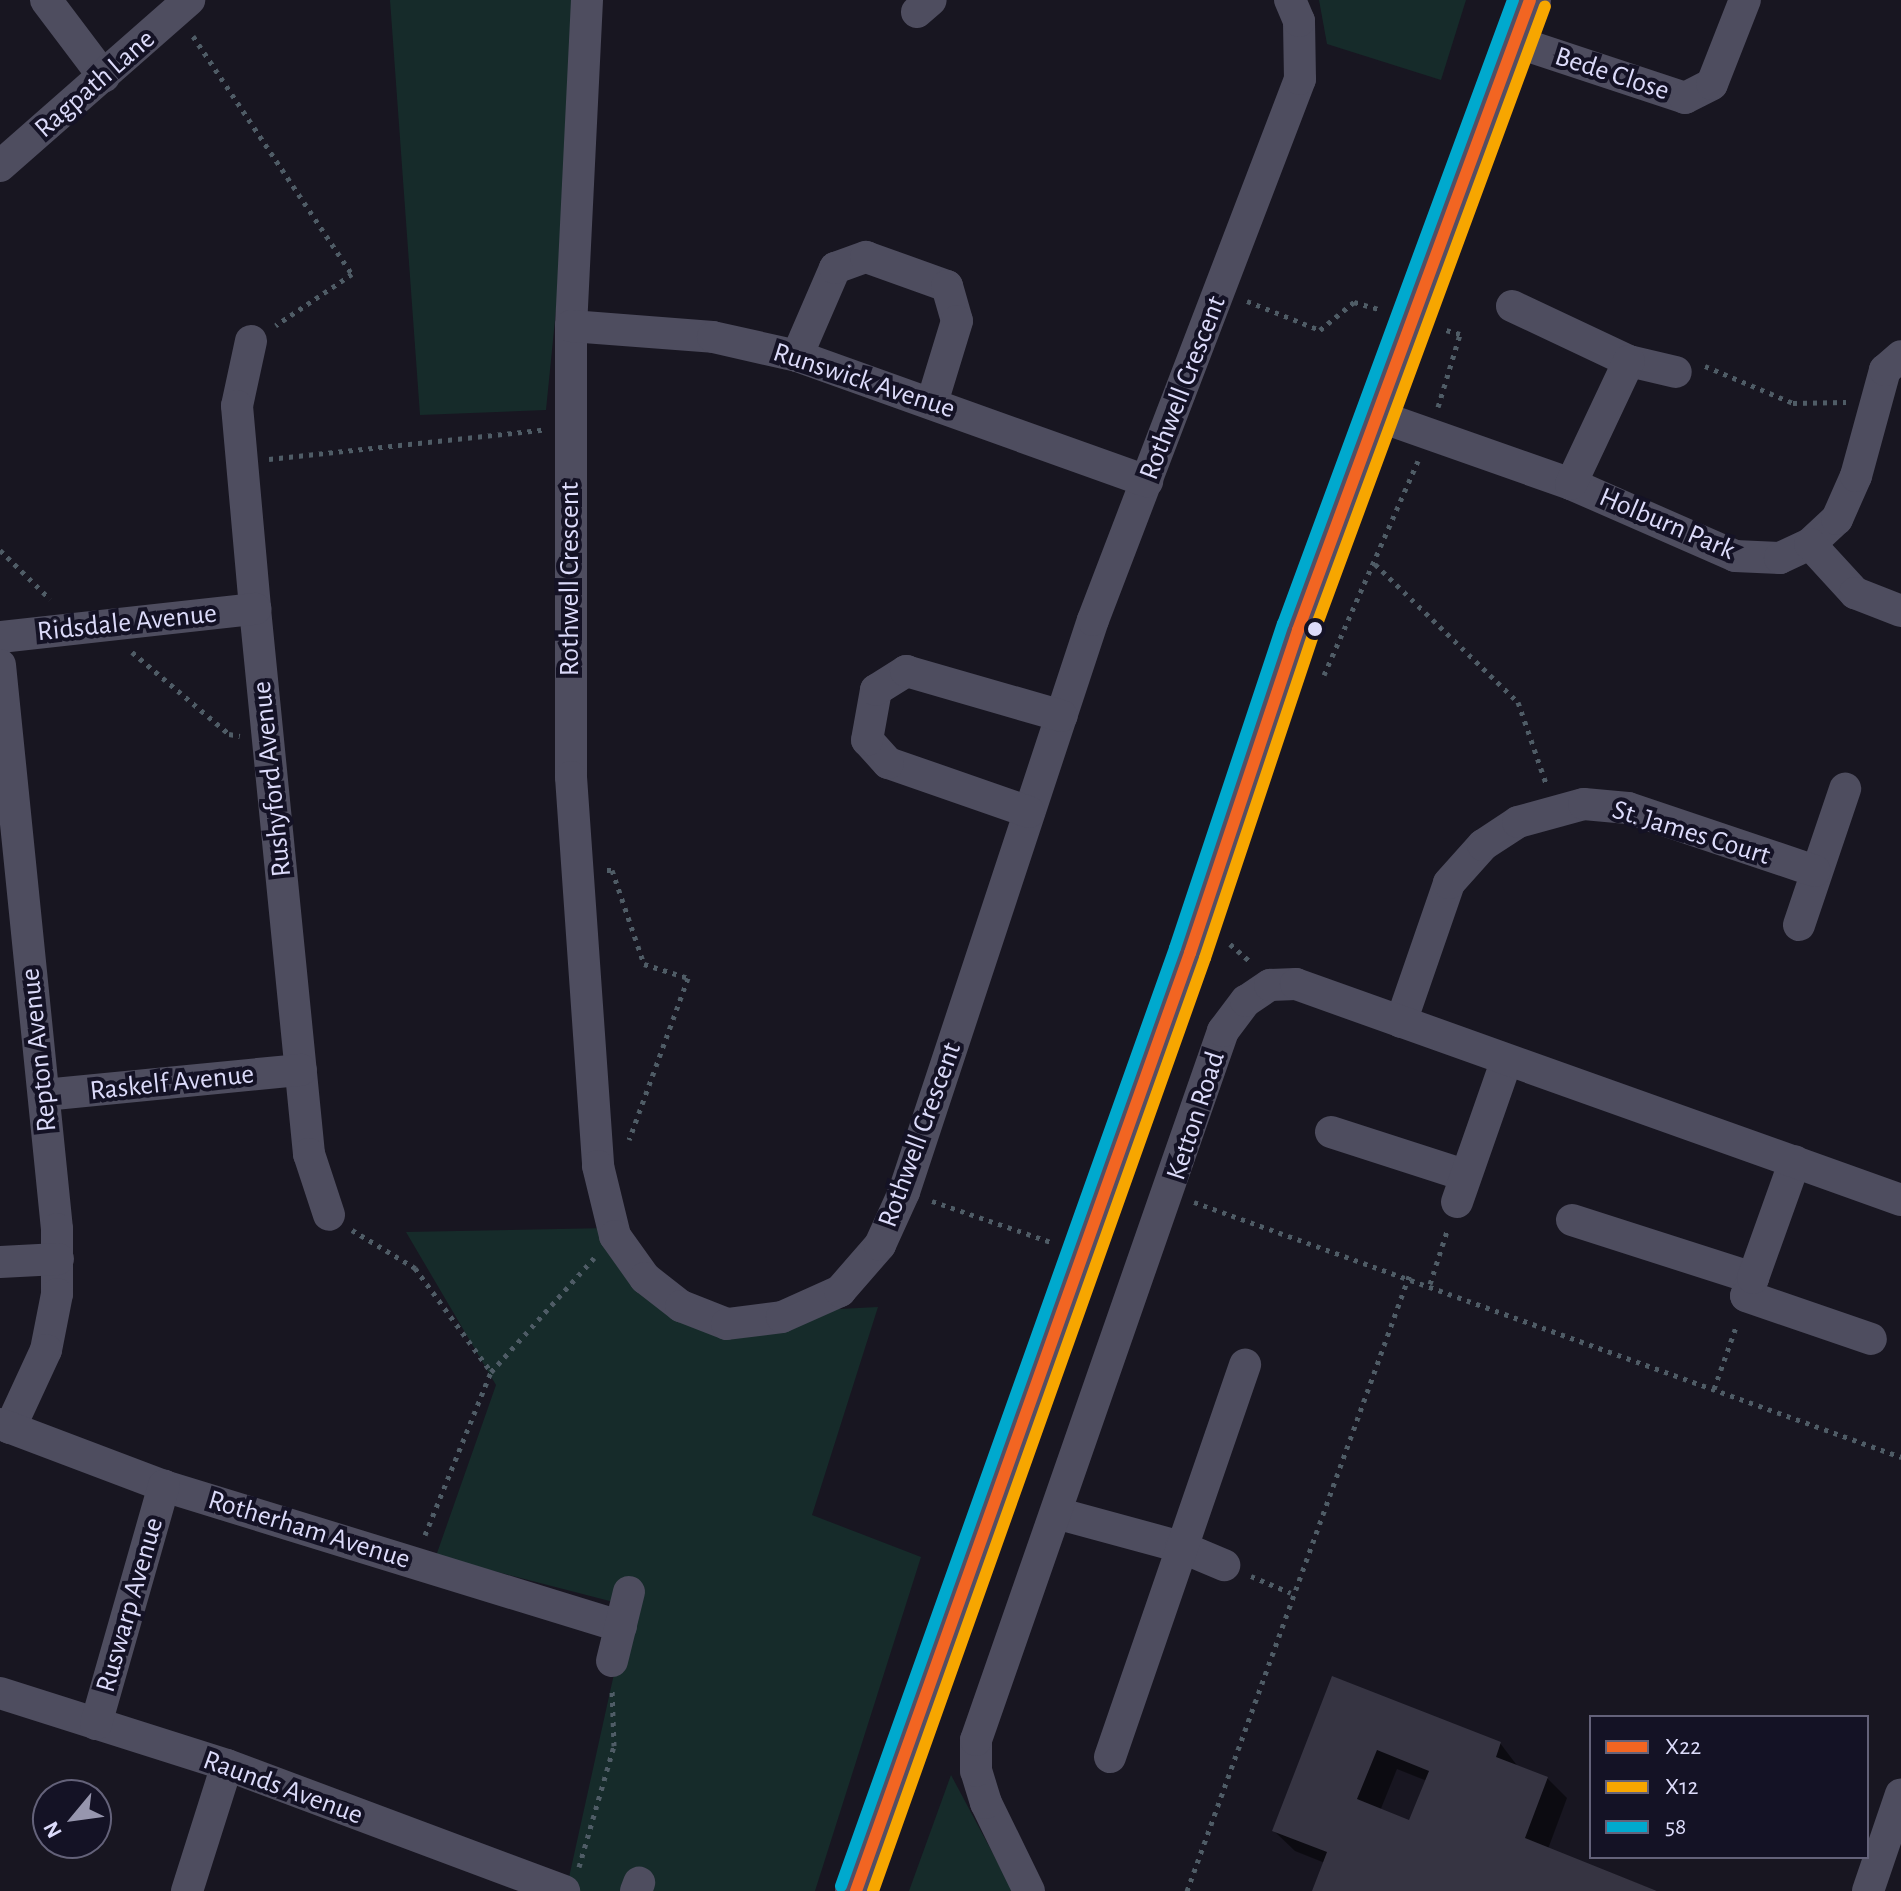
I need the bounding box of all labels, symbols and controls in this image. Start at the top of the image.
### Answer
street label: Ragpath Lane [28,23,162,145]
street label: Bede Close [1551,40,1673,108]
street label: Rothwell Crescent [1132,291,1234,485]
street label: Runswick Avenue [769,336,959,426]
street label: Holburn Park [1594,480,1740,568]
street label: Rothwell Crescent [553,482,587,676]
street label: Ridsdale Avenue [35,597,219,649]
unlabelled marker [1307,621,1323,637]
street label: Rushyford Avenue [245,679,299,879]
street label: St. James Court [1608,793,1774,873]
street label: Repton Avenue [14,967,64,1133]
street label: Rothwell Crescent [871,1038,969,1232]
street label: Ketton Road [1159,1047,1233,1185]
street label: Raskelf Avenue [88,1058,256,1108]
street label: Rotherham Avenue [204,1483,414,1577]
street label: Ruswarp Avenue [89,1514,171,1696]
legend [1589,1715,1869,1859]
text: X22 [1665,1735,1701,1759]
street label: Raunds Avenue [199,1744,367,1832]
text: X12 [1665,1775,1698,1799]
north arrow [32,1779,112,1859]
text: 58 [1665,1815,1686,1839]
text: N [39,1818,66,1842]

